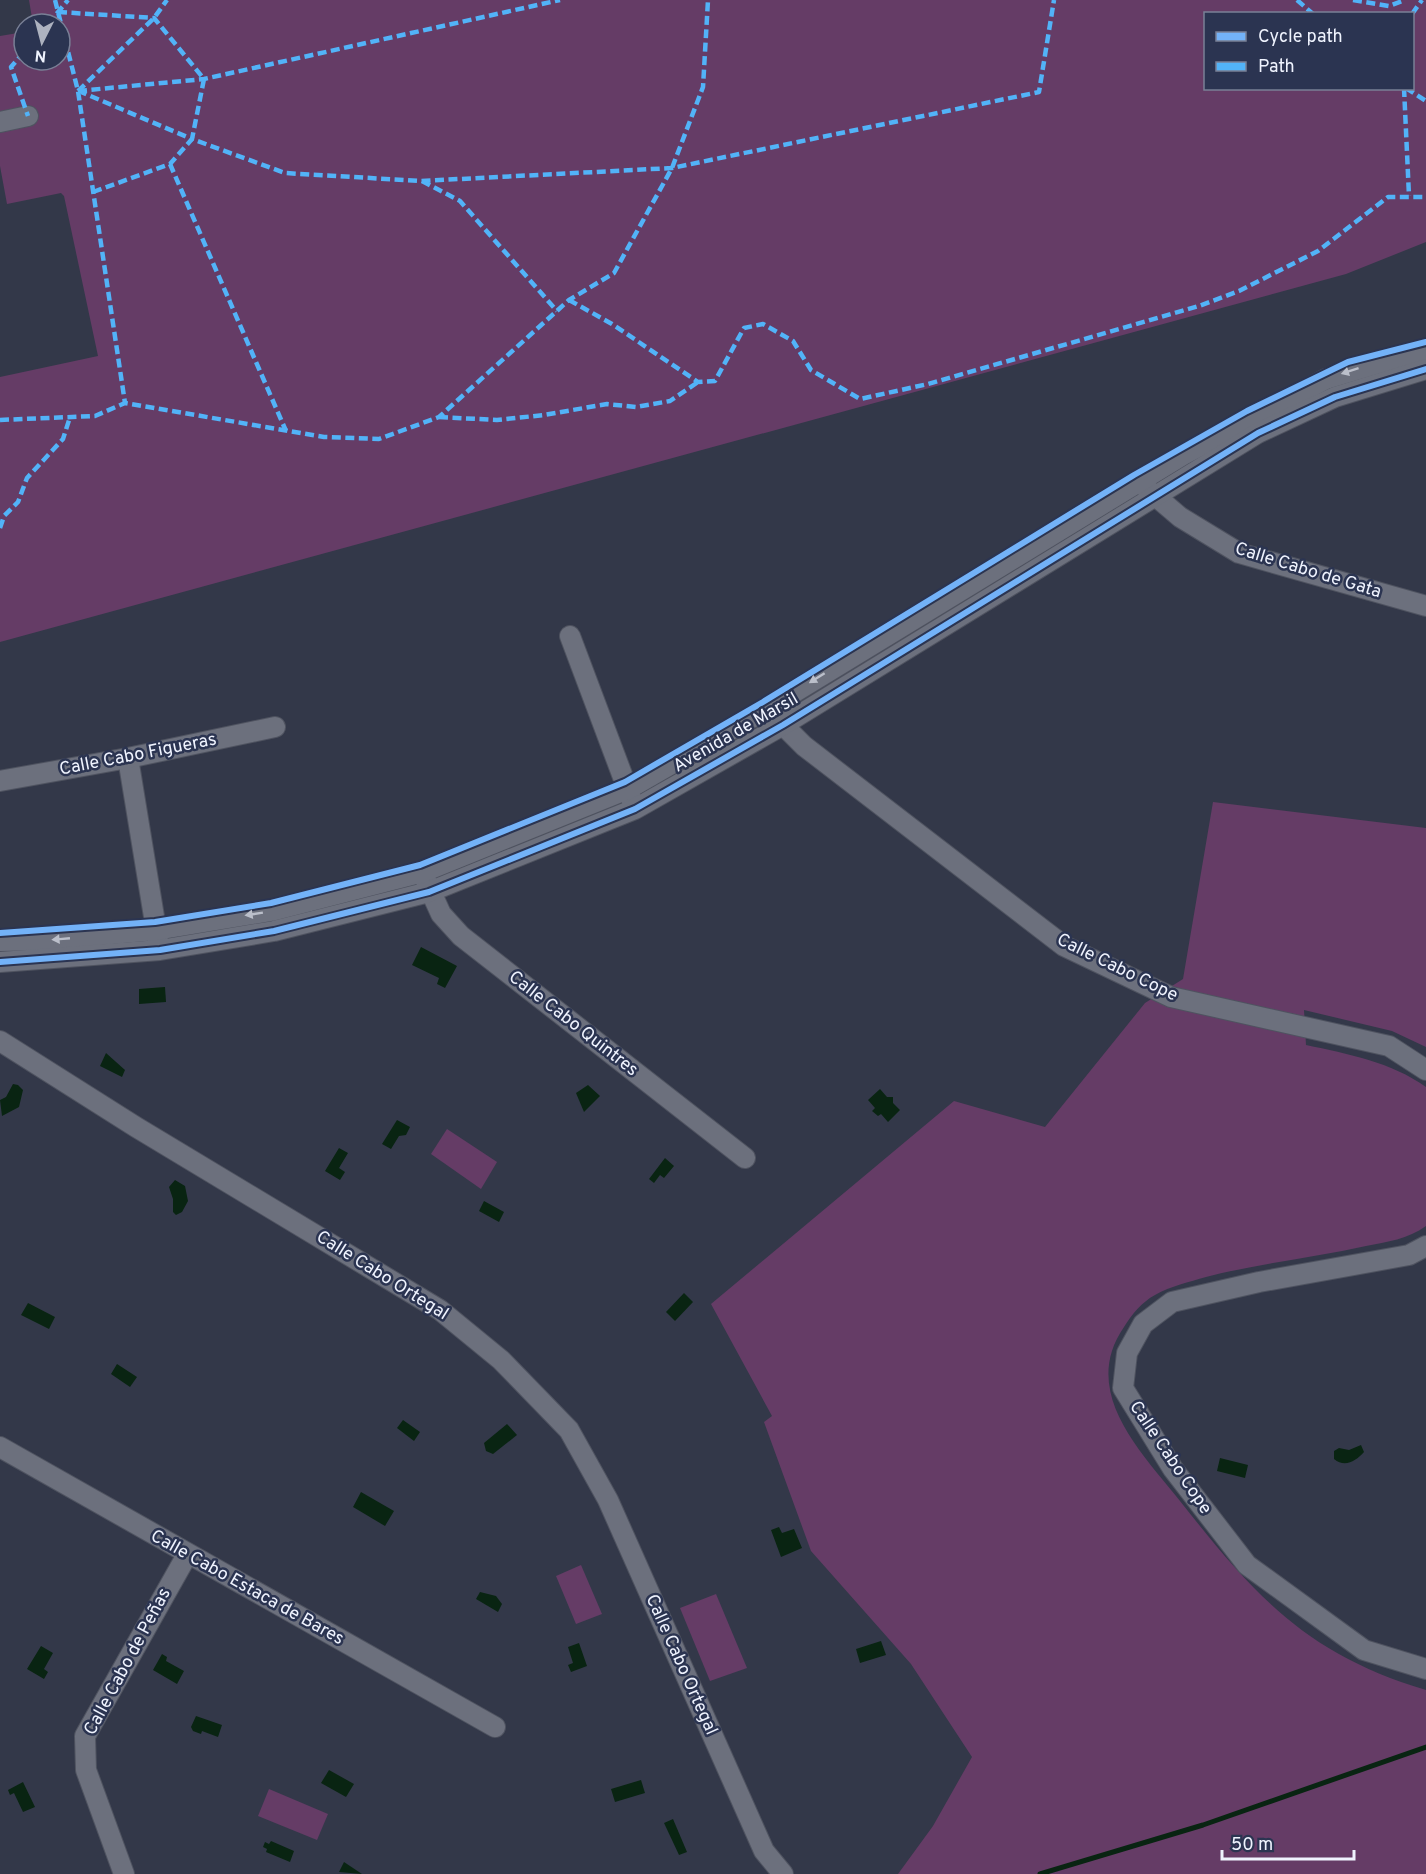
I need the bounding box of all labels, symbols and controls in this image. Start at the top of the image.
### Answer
north arrow [12,12,72,72]
legend [1204,12,1414,90]
text: Cycle path [1258,26,1343,49]
text: N [34,44,47,65]
text: Path [1258,56,1295,79]
one-way arrow [1341,367,1359,376]
street label: Calle Cabo de Gata [1232,538,1384,604]
one-way arrow [809,672,825,683]
street label: Avenida de Marsil [669,688,803,778]
street label: Calle Cabo Figueras [57,728,219,782]
one-way arrow [244,909,263,918]
street label: Calle Cabo Cope [1053,929,1181,1007]
one-way arrow [51,934,70,944]
street label: Calle Cabo Quintres [503,966,643,1082]
street label: Calle Cabo Ortegal [312,1226,452,1326]
street label: Calle Cabo Cope [1124,1397,1216,1519]
street label: Calle Cabo Estaca de Bares [146,1525,348,1651]
street label: Calle Cabo de Peñas [79,1584,177,1740]
street label: Calle Cabo Ortegal [640,1591,722,1739]
scale bar [1222,1823,1354,1861]
text: 50 m [1231,1834,1273,1857]

